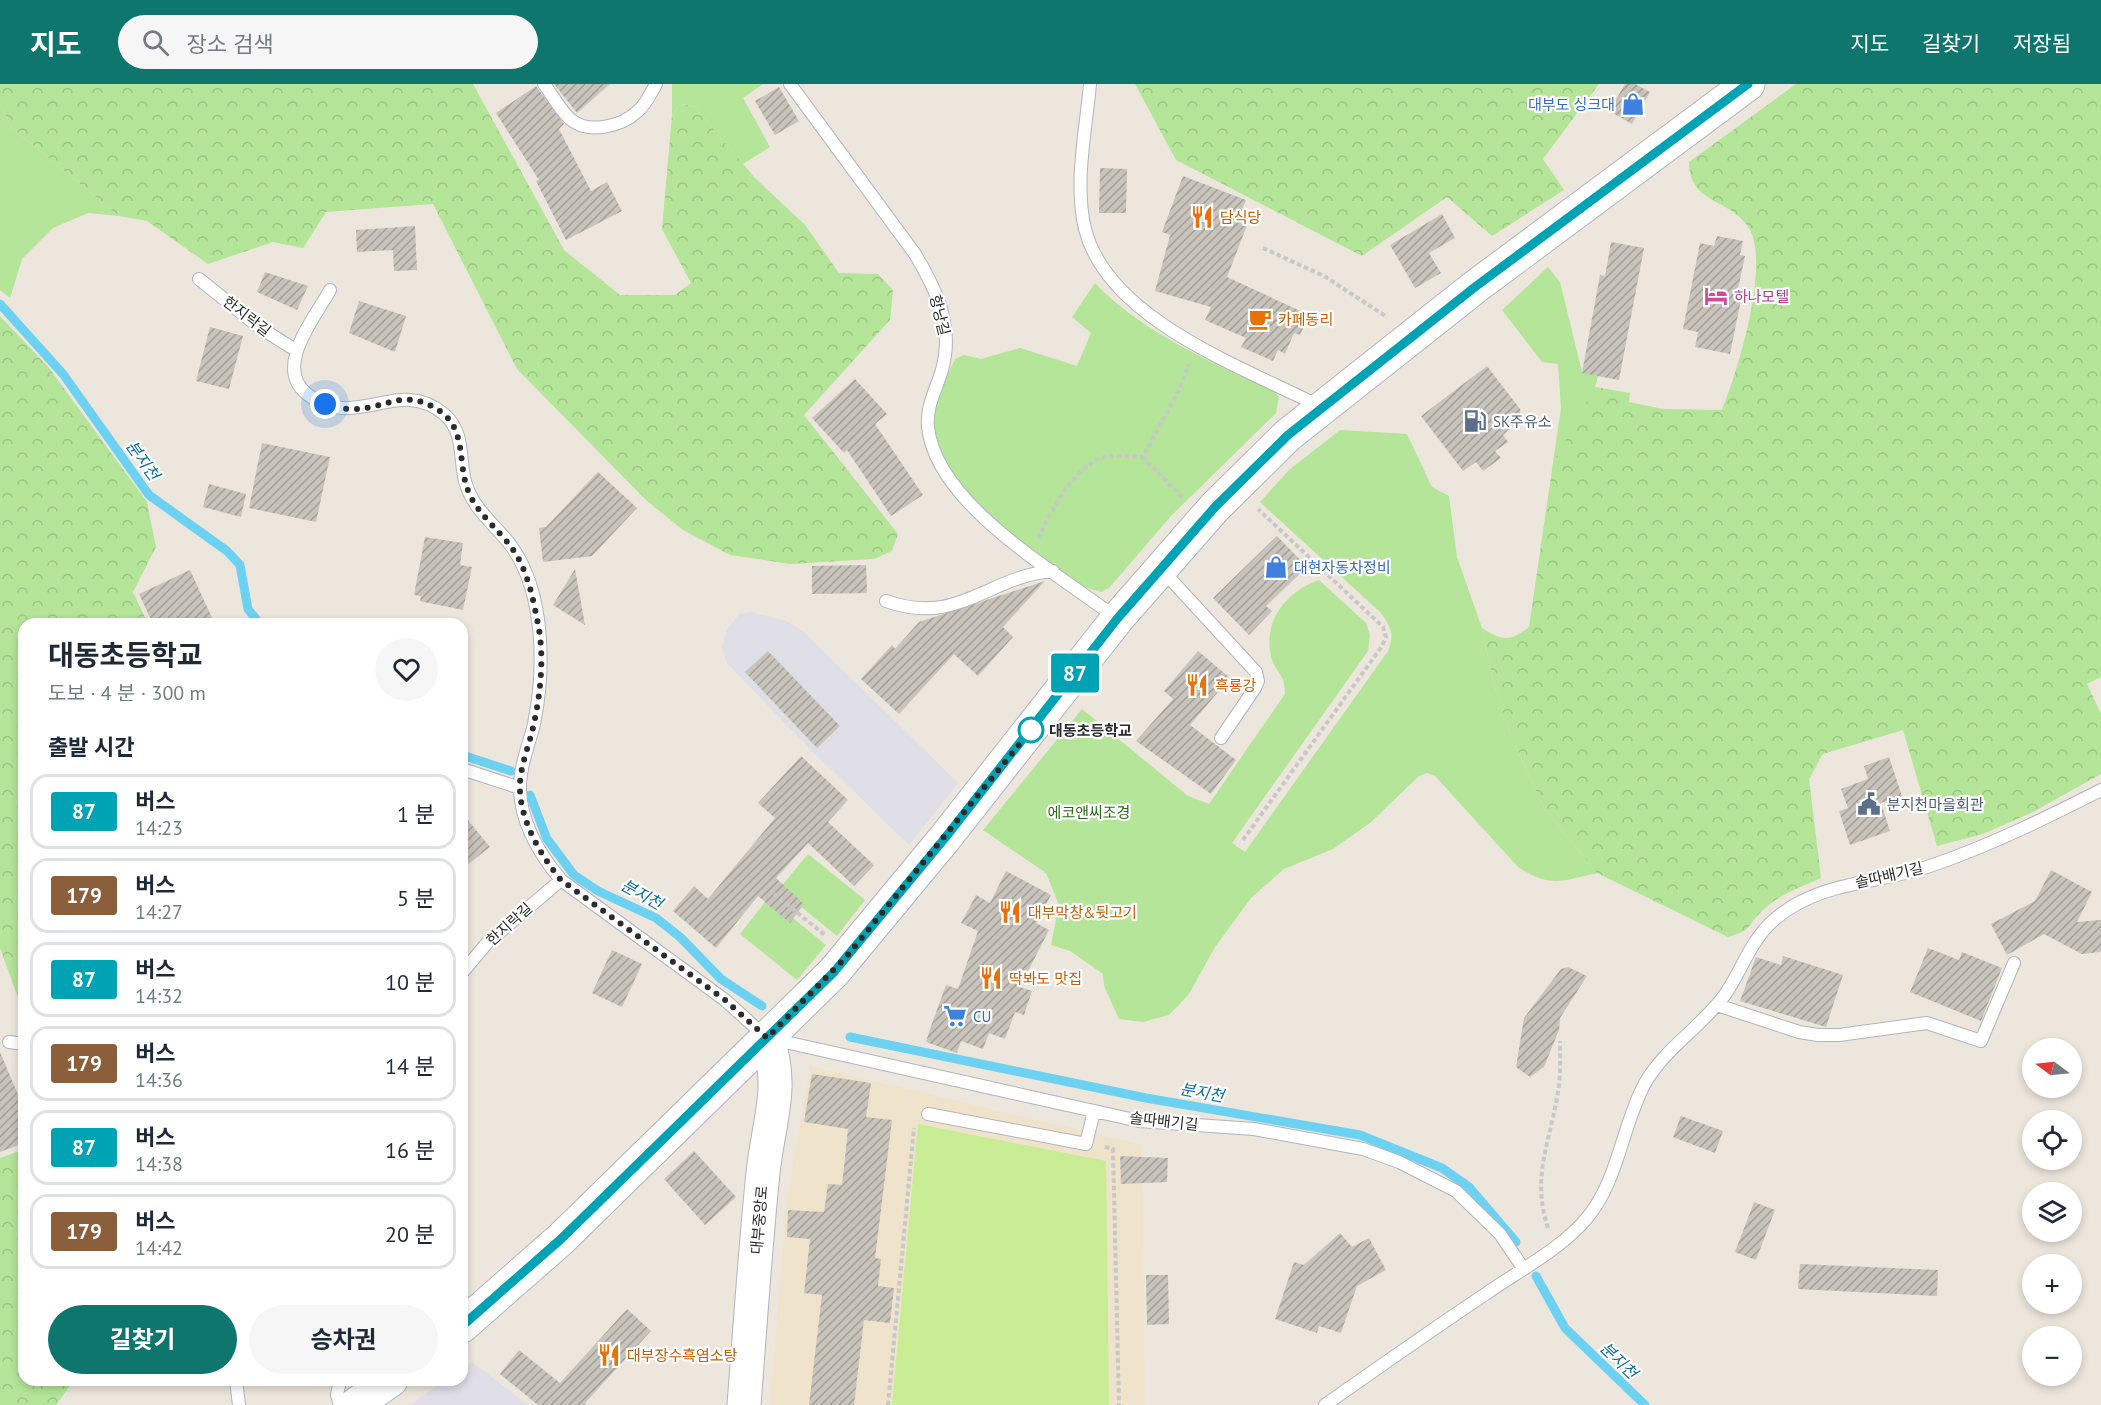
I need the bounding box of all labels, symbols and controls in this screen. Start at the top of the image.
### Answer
search box [118,15,538,69]
text: 지도 [30,25,82,62]
icon: search [139,26,172,59]
text: 장소 검색 [187,30,273,58]
text: 지도 [1850,30,1889,57]
text: 길찾기 [1922,30,1980,57]
text: 저장됨 [2013,30,2071,57]
shop icon: 대부도 싱크대 [1620,91,1646,117]
place label: 대부도 싱크대 [1528,95,1615,114]
restaurant icon: 담식당 [1189,204,1215,230]
place label: 담식당 [1220,208,1262,227]
hotel icon: 하나모텔 [1703,283,1729,309]
place label: 하나모텔 [1734,287,1789,306]
street label: 한지락길 [219,292,275,340]
street label: 항낭길 [926,293,954,337]
cafe icon: 카페동리 [1247,306,1273,332]
place label: 카페동리 [1278,310,1333,329]
your location [310,389,340,419]
fuel station icon: SK주유소 [1462,408,1488,434]
place label: SK주유소 [1493,412,1552,431]
water label: 분지천 [122,436,165,486]
shop icon: 대현자동차정비 [1263,554,1289,580]
place label: 대현자동차정비 [1294,558,1391,577]
text: 대동초등학교 [48,636,203,673]
button: heart [375,638,438,701]
line badge: 87 [1048,654,1102,692]
text: 87 [1063,660,1087,687]
restaurant icon: 흑룡강 [1184,672,1210,698]
place label: 흑룡강 [1215,676,1257,695]
text: 도보 · 4 분 · 300 m [48,680,206,706]
marker: 대동초등학교 [1018,717,1044,743]
place label: 대동초등학교 [1049,721,1132,740]
text: 출발 시간 [48,733,135,761]
text: 버스 [135,787,175,815]
public building icon: 분지천마을회관 [1856,791,1882,817]
place label: 분지천마을회관 [1887,795,1984,814]
text: 87 [72,798,96,825]
text: 1 분 [397,800,435,828]
park label: 에코앤씨조경 [1048,803,1130,822]
text: 14:23 [135,815,183,841]
street label: 솔따배기길 [1853,858,1925,892]
text: 버스 [135,871,175,899]
water label: 분지천 [618,875,668,915]
text: 179 [66,882,102,909]
text: 5 분 [397,884,435,912]
street label: 한지락길 [482,898,536,950]
text: 14:27 [135,899,183,925]
restaurant icon: 대부막창&뒷고기 [997,899,1023,925]
place label: 대부막창&뒷고기 [1028,903,1137,922]
text: 버스 [135,955,175,983]
restaurant icon: 딱봐도 맛집 [978,965,1004,991]
text: 87 [72,966,96,993]
text: 10 분 [385,968,435,996]
place label: 딱봐도 맛집 [1009,969,1082,988]
text: 14:32 [135,983,183,1009]
supermarket icon: CU [942,1003,968,1029]
place label: CU [973,1007,991,1026]
north arrow [2022,1038,2082,1098]
map controls [2022,1038,2082,1386]
text: 버스 [135,1039,175,1067]
text: 179 [66,1050,102,1077]
text: 14 분 [385,1052,435,1080]
text: 14:36 [135,1067,183,1093]
water label: 분지천 [1179,1078,1228,1106]
street label: 솔따배기길 [1129,1108,1199,1134]
button: locate [2022,1110,2082,1170]
text: 버스 [135,1123,175,1151]
text: 87 [72,1134,96,1161]
text: 16 분 [385,1136,435,1164]
text: 14:38 [135,1151,183,1177]
button: layers [2022,1182,2082,1242]
street label: 대부중앙로 [747,1185,771,1255]
text: 버스 [135,1207,175,1235]
text: 179 [66,1218,102,1245]
text: 20 분 [385,1220,435,1248]
text: 14:42 [135,1235,183,1261]
button: + [2022,1254,2082,1314]
button: 길찾기 [48,1305,237,1374]
button: 승차권 [249,1305,438,1374]
button: − [2022,1326,2082,1386]
water label: 분지천 [1596,1337,1643,1384]
restaurant icon: 대부장수흑염소탕 [596,1342,622,1368]
place label: 대부장수흑염소탕 [627,1346,738,1365]

